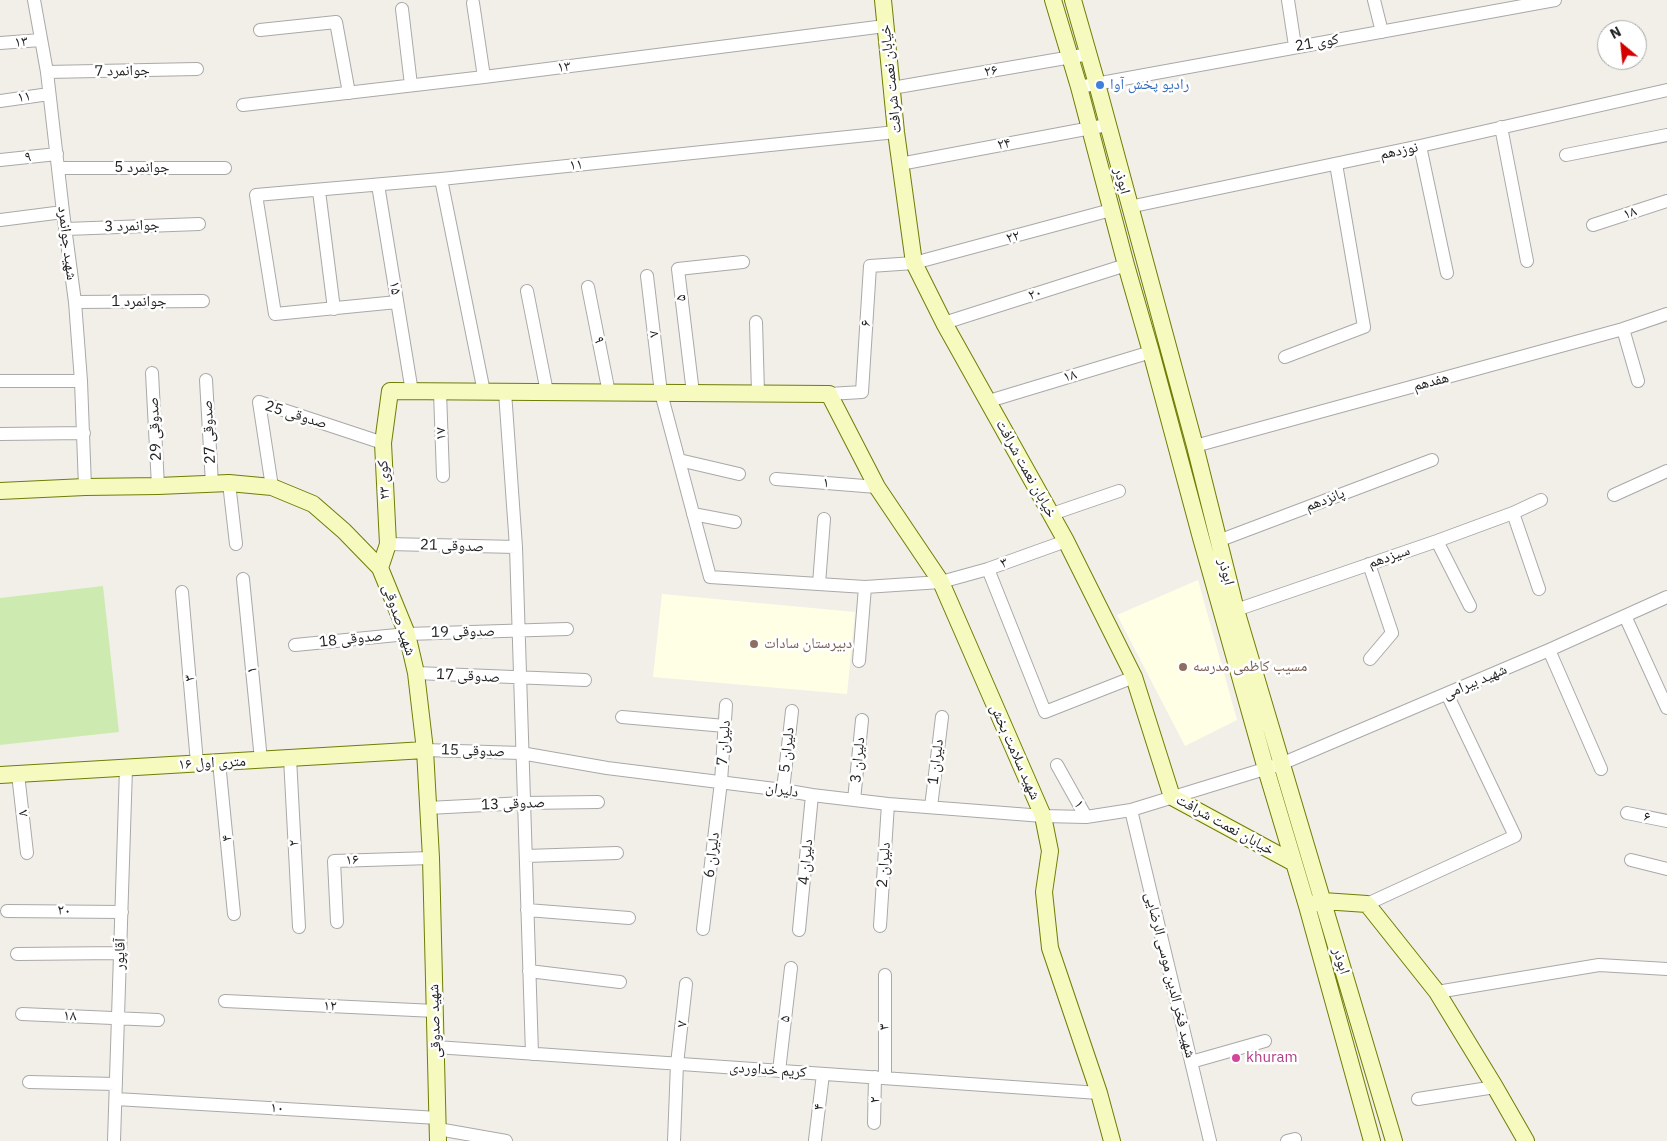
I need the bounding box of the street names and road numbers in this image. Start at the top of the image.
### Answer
street label: خیابان نعمت شرافت [876,24,906,134]
street label: کوی 21 [1294,30,1340,56]
street label: ۱۳ [14,32,28,52]
street label: ۱۳ [556,57,572,77]
street label: ۲۶ [983,61,999,81]
street label: جوانمرد 7 [94,62,150,80]
street label: ۱۱ [16,87,32,107]
street label: ۲۴ [996,134,1012,154]
street label: نوزدهم [1378,138,1420,164]
street label: ۹ [24,148,32,166]
street label: ۱۱ [568,155,584,175]
street label: جوانمرد 5 [114,159,170,177]
street label: ابوذر [1110,166,1134,196]
street label: ۱۸ [1621,202,1639,224]
street label: شهید جوانمرد [54,205,80,281]
street label: جوانمرد 3 [104,216,160,236]
street label: ۲۲ [1004,227,1022,247]
street label: ۱۵ [385,280,405,296]
street label: ۲۰ [1026,283,1044,305]
street label: جوانمرد 1 [111,293,167,311]
street label: ۵ [672,294,690,302]
street label: ۶ [857,319,875,327]
street label: ۷ [645,330,663,338]
street label: ۹ [590,335,608,345]
street label: ۱۸ [1061,365,1079,387]
street label: هفدهم [1411,369,1451,395]
street label: صدوقی 29 [144,397,166,461]
street label: صدوقی 25 [263,397,329,433]
street label: صدوقی 27 [198,400,220,464]
street label: خیابان نعمت شرافت [992,417,1060,521]
street label: ۱۷ [432,427,450,441]
street label: کوی ۲۳ [374,460,394,500]
street label: ۱ [822,474,830,492]
street label: پانزدهم [1303,484,1347,516]
street label: صدوقی 21 [420,536,484,556]
street label: سیزدهم [1366,541,1412,573]
street label: ۳ [998,553,1010,573]
street label: ابوذر [1214,557,1238,587]
street label: شهید صدوقی [378,582,420,658]
street label: صدوقی 19 [431,622,495,642]
street label: صدوقی 18 [318,627,384,651]
street label: شهید بیرامی [1440,660,1510,704]
street label: صدوقی 17 [436,665,500,687]
street label: ۱ [243,666,261,674]
street label: ۳ [181,674,199,682]
street label: شهید سلامت بخش [986,701,1044,803]
street label: دلیران 7 [713,720,735,766]
street label: دلیران 5 [776,726,798,774]
street label: دلیران 3 [847,736,869,784]
street label: دلیران 1 [924,738,948,786]
street label: صدوقی 15 [441,741,505,761]
street label: ۱۶ متری اول [178,752,246,774]
street label: دلیران [764,779,800,801]
street label: خیابان نعمت شرافت [1173,791,1277,859]
street label: صدوقی 13 [481,794,545,814]
street label: ۱ [1069,797,1089,811]
street label: ۶ [1642,807,1652,827]
street label: ۸ [14,809,32,817]
street label: دلیران 6 [700,831,724,879]
street label: ۴ [218,834,236,842]
street label: دلیران 4 [795,838,817,886]
street label: ۲ [285,839,303,847]
street label: دلیران 2 [873,842,895,888]
street label: ۱۶ [345,851,359,869]
street label: شهید فخر الدین موسی الرضایی [1141,890,1199,1060]
street label: ۲۰ [57,902,71,920]
street label: آقاپور [110,938,130,970]
street label: ابوذر [1328,946,1354,976]
street label: شهید صدوقی [425,984,445,1058]
street label: ۱۲ [323,997,337,1015]
street label: ۱۸ [63,1007,77,1025]
street label: ۵ [776,1015,794,1023]
street label: ۷ [673,1020,691,1028]
street label: ۳ [876,1024,894,1030]
street label: کریم خداوردی [729,1058,807,1082]
street label: ۲ [866,1096,884,1104]
street label: ۱۰ [270,1099,284,1117]
street label: ۴ [810,1103,828,1111]

